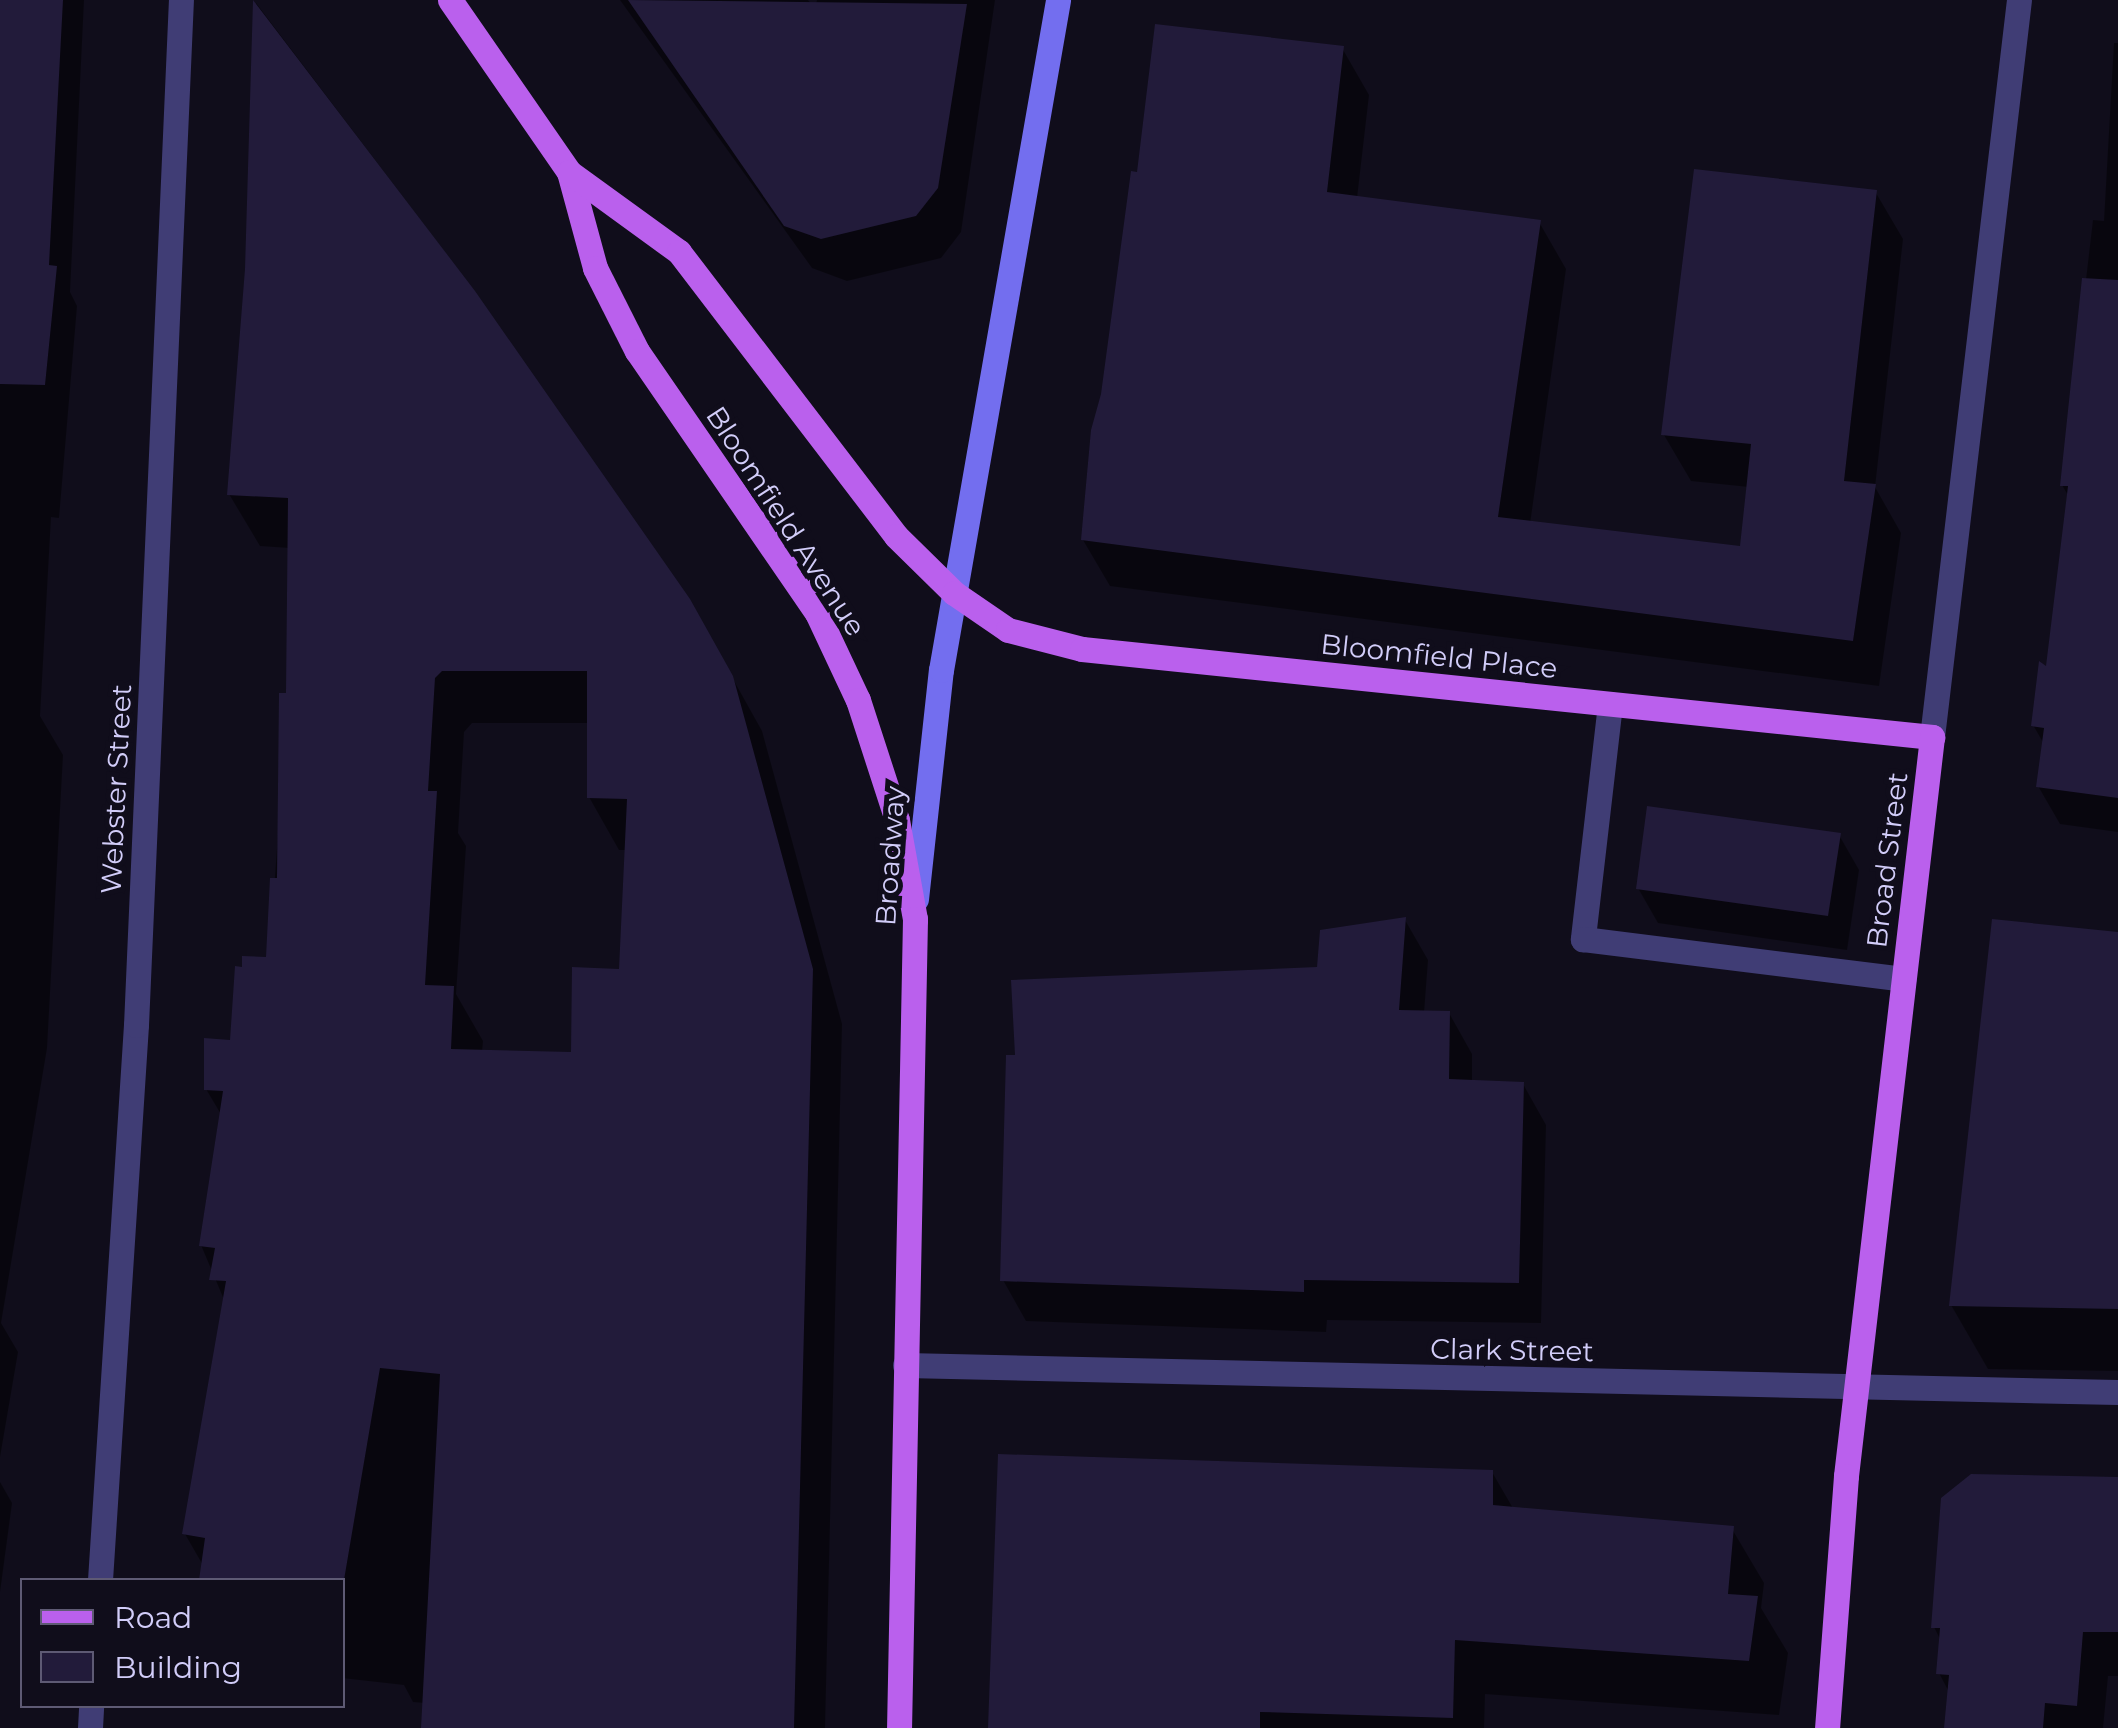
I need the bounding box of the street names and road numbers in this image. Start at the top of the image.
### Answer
street label: Bloomfield Avenue [699,400,873,642]
street label: Bloomfield Place [1319,627,1559,685]
street label: Webster Street [94,683,138,895]
street label: Broad Street [1860,770,1914,950]
street label: Broadway [868,785,912,927]
street label: Clark Street [1430,1332,1594,1368]

